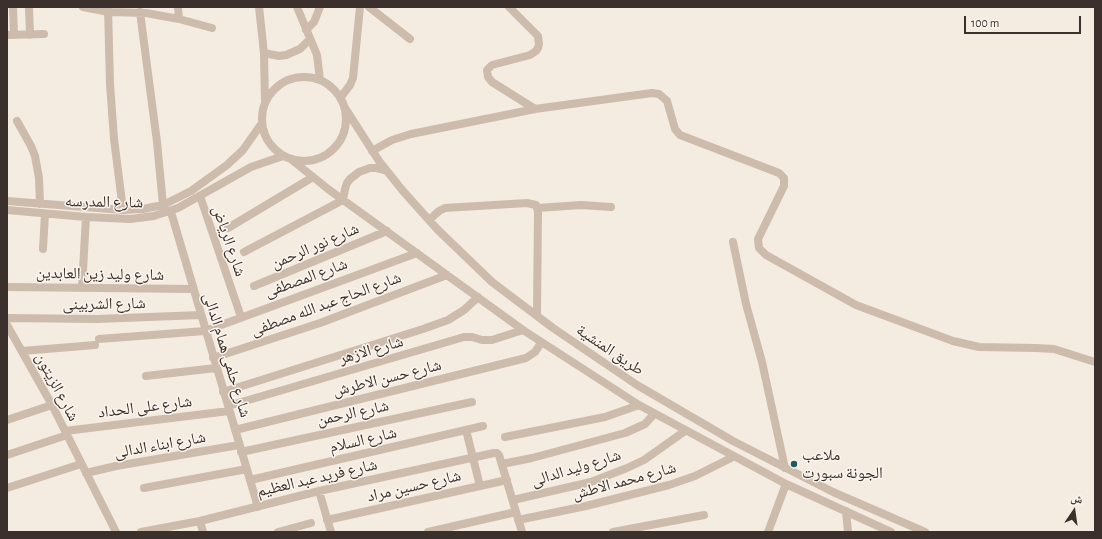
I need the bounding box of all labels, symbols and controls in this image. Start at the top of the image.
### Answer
scale bar [966,8,1083,34]
text: 100 m [971,17,999,29]
street label: شارع المدرسه [65,192,143,212]
street label: شارع الرياض [208,203,250,279]
street label: شارع نور الرحمن [268,219,362,273]
street label: شارع المصطفى [262,254,350,302]
street label: شارع وليد زين العابدين [36,263,164,285]
street label: شارع الحاج عبد الله مصطفى [248,268,404,340]
street label: شارع حلمى همام الدالى [199,290,255,420]
street label: شارع الشربينى [62,294,146,314]
street label: طريق المنشية [573,320,647,380]
street label: شارع الازهر [337,332,405,368]
street label: شارع الزيتون [31,349,83,425]
street label: شارع حسن الاطرش [331,355,443,401]
street label: شارع على الحداد [97,392,193,422]
street label: شارع الرحمن [315,396,391,430]
street label: شارع السلام [327,423,399,457]
street label: شارع ابناء الدالى [113,428,207,462]
street label: شارع وليد الدالى [529,445,623,491]
place label: ملاعب الجونة سبورت [802,445,883,483]
street label: شارع فريد عبد العظيم [255,455,379,501]
street label: شارع محمد الاطش [570,458,678,504]
marker: ملاعب الجونة سبورت [789,459,799,469]
street label: شارع حسين مراد [365,466,463,506]
north arrow [1054,491,1094,531]
text: ش [1070,492,1084,505]

